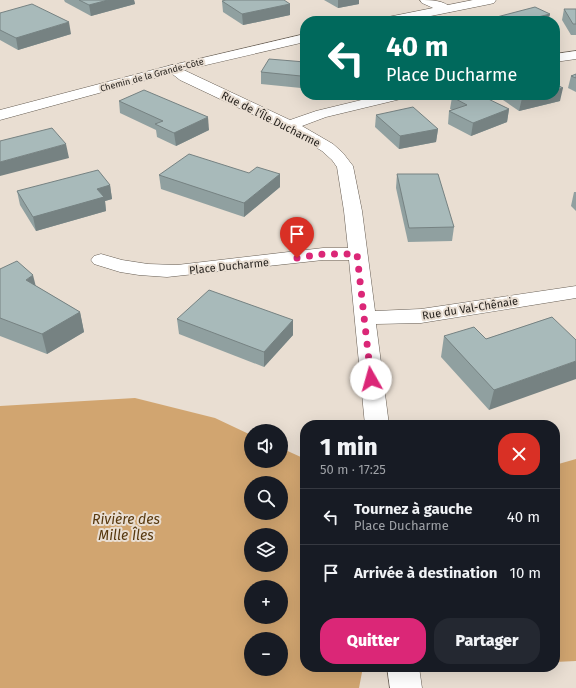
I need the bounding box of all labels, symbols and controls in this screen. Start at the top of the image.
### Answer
text: 40 m [386,30,449,63]
icon: left [320,32,372,84]
street label: Chemin de la Grande-Côte [99,56,205,94]
text: Place Ducharme [386,64,517,86]
street label: Rue de l'Île Ducharme [219,89,322,150]
pin [280,217,314,258]
icon: arrive [286,223,308,245]
street label: Place Ducharme [188,256,270,277]
street label: Rue du Val-Chênaie [421,294,519,322]
position arrow [350,358,392,400]
map controls [244,424,288,676]
button: sound [244,424,288,468]
text: 1 min [320,433,378,461]
button: close [498,433,540,475]
text: 50 m · 17:25 [320,462,386,477]
button: search [244,476,288,520]
text: Tournez à gauche [354,500,473,518]
icon: left [320,506,342,528]
text: 40 m [507,508,540,526]
water label: Rivière des Mille Îles [92,511,161,544]
text: Place Ducharme [354,518,449,533]
button: layers [244,528,288,572]
icon: arrive [320,562,342,584]
text: Arrivée à destination [354,564,497,582]
text: 10 m [509,564,541,582]
button: + [244,580,288,624]
button: Quitter [320,618,426,664]
button: Partager [434,618,540,664]
button: − [244,632,288,676]

